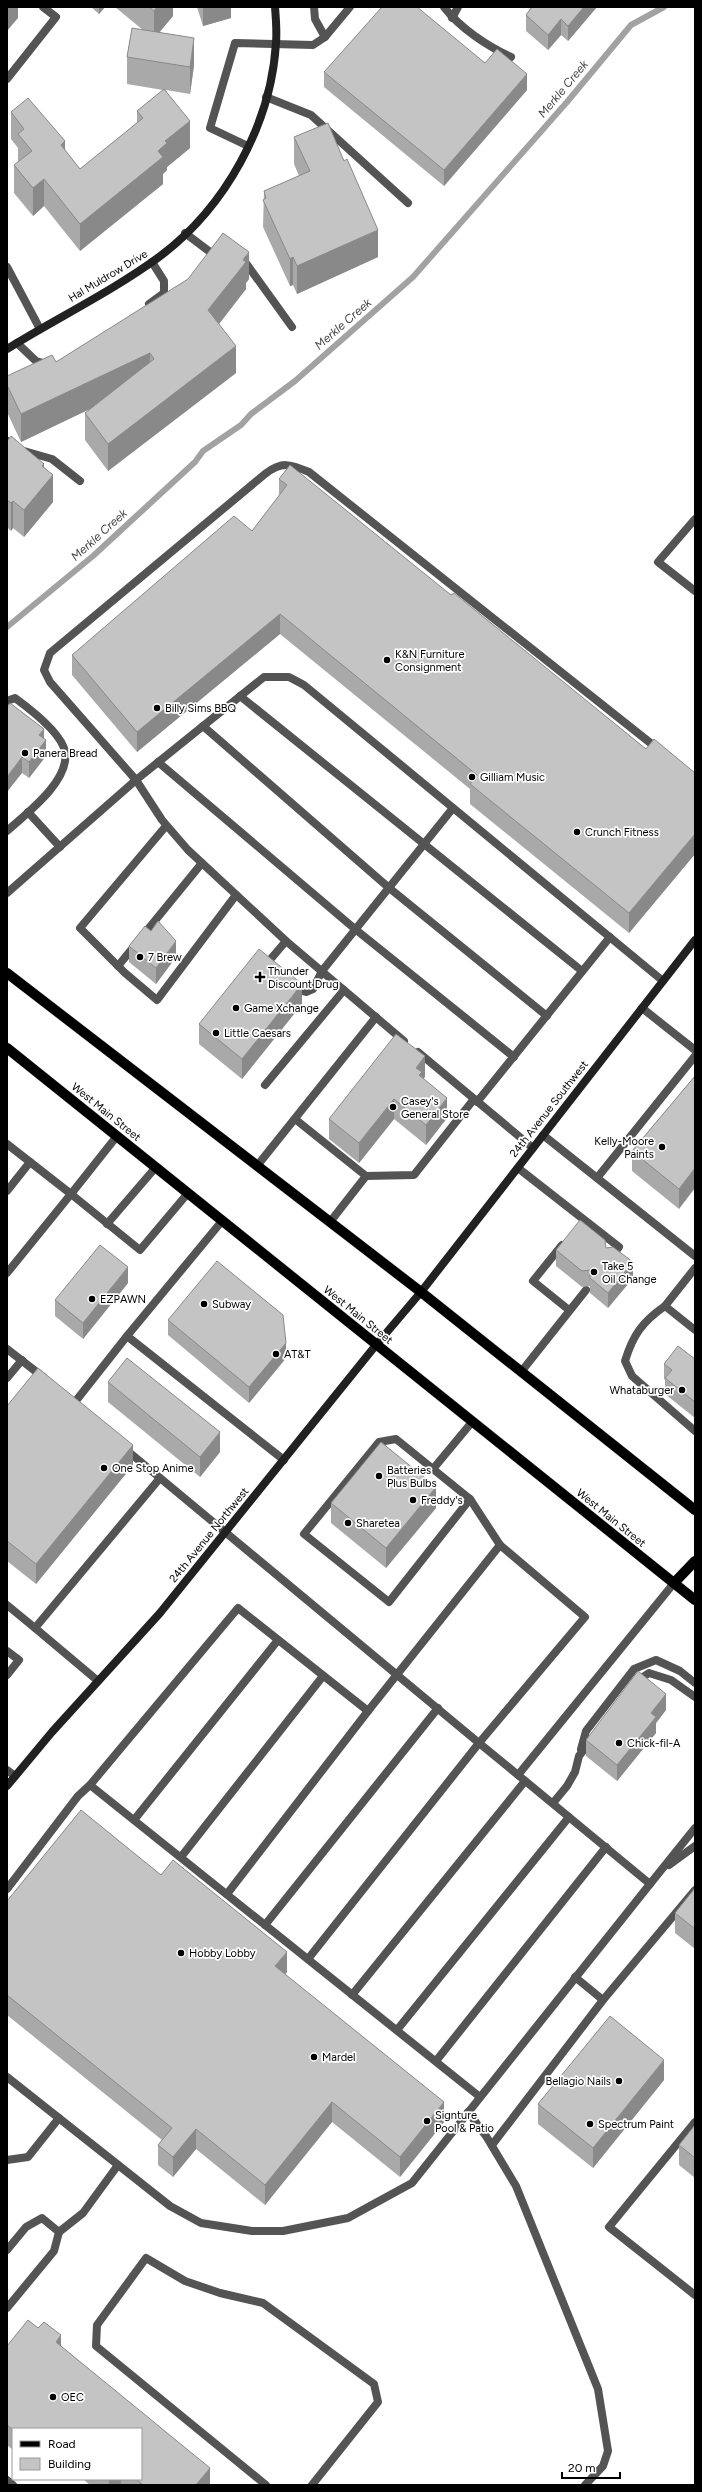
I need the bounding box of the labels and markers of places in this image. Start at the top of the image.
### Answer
place label: K&N Furniture Consignment [395,648,464,674]
marker: K&N Furniture Consignment [382,655,392,665]
place label: Billy Sims BBQ [165,702,237,715]
marker: Billy Sims BBQ [152,703,162,713]
place label: Panera Bread [33,747,98,760]
marker: Panera Bread [20,748,30,758]
place label: Gilliam Music [480,771,545,784]
marker: Gilliam Music [467,772,477,782]
place label: Crunch Fitness [585,826,659,839]
marker: Crunch Fitness [572,827,582,837]
place label: 7 Brew [148,951,182,964]
marker: 7 Brew [135,952,145,962]
place label: Thunder Discount Drug [268,965,339,991]
marker: Thunder Discount Drug [255,972,265,982]
place label: Game Xchange [244,1002,319,1015]
marker: Game Xchange [231,1003,241,1013]
place label: Little Caesars [224,1027,291,1040]
marker: Little Caesars [211,1028,221,1038]
place label: Casey's General Store [401,1095,469,1121]
marker: Casey's General Store [388,1102,398,1112]
place label: Kelly-Moore Paints [594,1135,654,1161]
marker: Kelly-Moore Paints [657,1142,667,1152]
place label: Take 5 Oil Change [602,1260,657,1286]
marker: Take 5 Oil Change [589,1267,599,1277]
place label: EZPAWN [100,1293,146,1306]
marker: EZPAWN [87,1294,97,1304]
place label: Subway [212,1298,251,1311]
marker: Subway [199,1299,209,1309]
place label: AT&T [284,1348,311,1361]
marker: AT&T [271,1349,281,1359]
place label: Whataburger [609,1384,674,1397]
marker: Whataburger [677,1385,687,1395]
place label: One Stop Anime [112,1462,193,1475]
marker: One Stop Anime [99,1463,109,1473]
place label: Batteries Plus Bulbs [387,1464,437,1490]
marker: Batteries Plus Bulbs [374,1471,384,1481]
place label: Freddy's [421,1494,463,1507]
marker: Freddy's [408,1495,418,1505]
place label: Sharetea [356,1517,400,1530]
marker: Sharetea [343,1518,353,1528]
place label: Chick-fil-A [627,1737,681,1750]
marker: Chick-fil-A [614,1738,624,1748]
place label: Hobby Lobby [189,1947,256,1960]
marker: Hobby Lobby [176,1948,186,1958]
place label: Mardel [322,2051,356,2064]
marker: Mardel [309,2052,319,2062]
place label: Bellagio Nails [545,2075,611,2088]
marker: Bellagio Nails [614,2076,624,2086]
place label: Signture Pool & Patio [435,2109,494,2135]
marker: Signture Pool & Patio [422,2116,432,2126]
place label: Spectrum Paint [598,2118,674,2131]
marker: Spectrum Paint [585,2119,595,2129]
place label: OEC [61,2391,84,2404]
marker: OEC [48,2392,58,2402]

